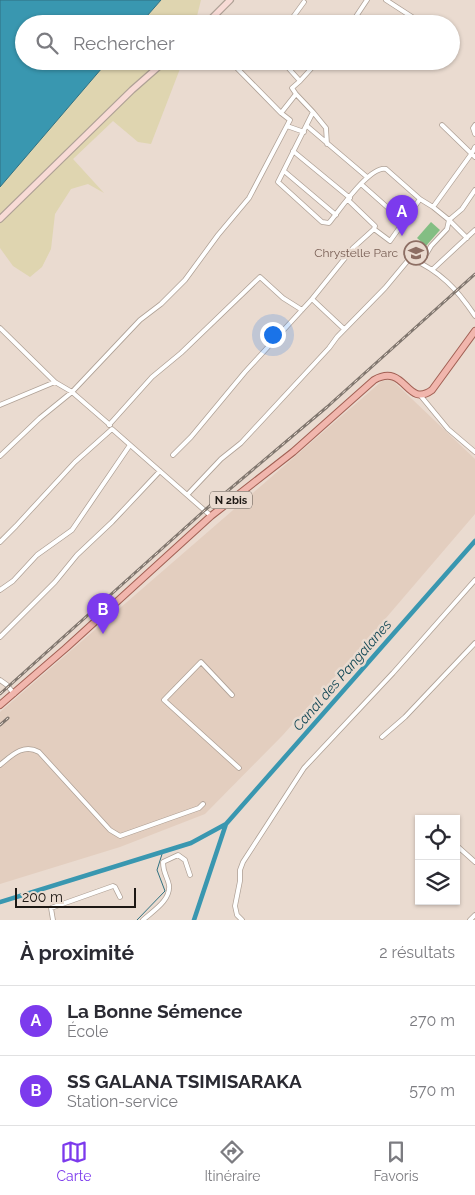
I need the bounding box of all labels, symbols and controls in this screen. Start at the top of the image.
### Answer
search box [15,15,460,70]
icon: search [33,29,61,57]
text: Rechercher [73,32,175,54]
pin: A [386,195,418,236]
school or university icon: Chrystelle Parc [403,240,429,266]
place label: Chrystelle Parc [314,246,398,260]
your location [260,322,286,348]
road number: N 2bis [210,492,252,508]
pin: B [87,593,119,634]
water label: Canal des Pangalanes [290,616,395,734]
map controls [415,815,460,905]
button: locate [415,815,460,860]
button: layers [415,860,460,905]
scale bar [15,885,136,908]
text: 200 m [22,889,63,905]
text: À proximité [20,940,134,965]
text: 2 résultats [379,943,455,962]
text: La Bonne Sémence [67,1000,242,1022]
text: A [31,1011,41,1030]
text: 270 m [410,1011,455,1030]
text: École [67,1022,108,1041]
text: SS GALANA TSIMISARAKA [67,1070,302,1092]
text: B [31,1081,41,1100]
text: 570 m [409,1081,455,1100]
text: Station-service [67,1092,178,1111]
tab: Carte [57,1138,91,1184]
tab: Itinéraire [204,1138,260,1184]
tab: Favoris [373,1138,418,1184]

